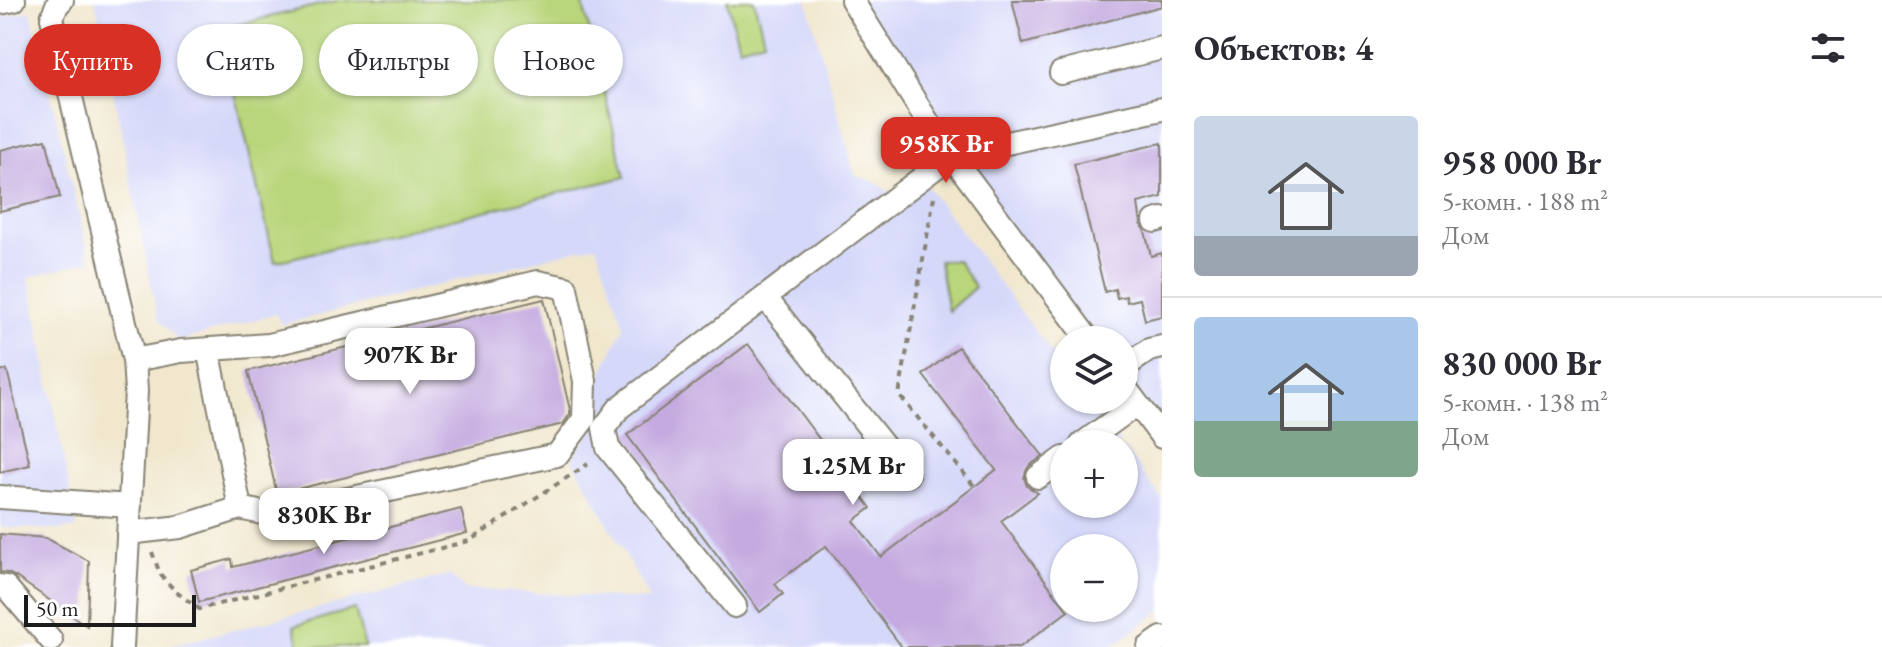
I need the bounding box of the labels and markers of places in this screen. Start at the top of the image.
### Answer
pin: 958K Br [872,117,1020,185]
pin: 907K Br [336,328,484,396]
pin: 1.25M Br [770,439,936,507]
pin: 830K Br [250,488,398,556]

